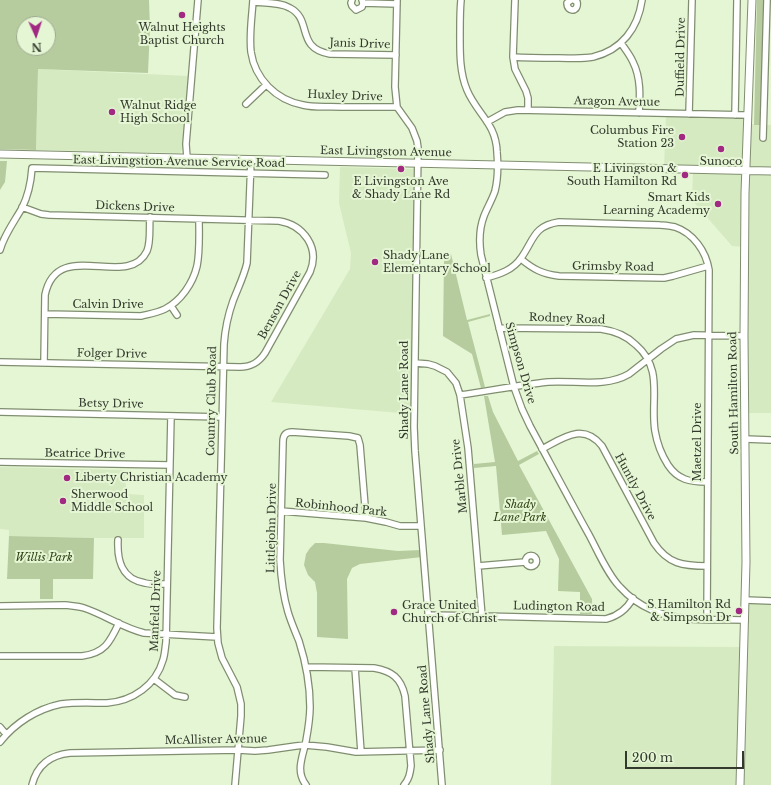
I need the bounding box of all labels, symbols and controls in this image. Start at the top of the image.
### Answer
marker: Walnut Heights Baptist Church [177,10,187,20]
north arrow [16,16,56,56]
street label: Duffield Drive [674,17,688,97]
place label: Walnut Heights Baptist Church [138,21,226,47]
street label: Janis Drive [329,36,391,52]
text: N [31,40,42,54]
street label: Huxley Drive [307,88,383,104]
street label: Aragon Avenue [574,95,660,109]
place label: Walnut Ridge High School [120,99,197,125]
marker: Walnut Ridge High School [107,107,117,117]
place label: Columbus Fire Station 23 [590,124,674,150]
marker: Columbus Fire Station 23 [677,132,687,142]
street label: East Livingston Avenue [320,144,452,160]
marker: Sunoco [716,144,726,154]
street label: East Livingstion Avenue Service Road [73,154,285,170]
place label: Sunoco [700,155,742,169]
place label: E Livingston & South Hamilton Rd [567,162,677,188]
marker: E Livingston Ave & Shady Lane Rd [396,164,406,174]
marker: E Livingston & South Hamilton Rd [680,170,690,180]
place label: E Livingston Ave & Shady Lane Rd [352,175,450,201]
place label: Smart Kids Learning Academy [603,191,710,217]
street label: Dickens Drive [95,199,175,215]
marker: Smart Kids Learning Academy [713,199,723,209]
place label: Shady Lane Elementary School [383,249,491,275]
marker: Shady Lane Elementary School [370,257,380,267]
street label: Grimsby Road [572,260,654,274]
street label: Benson Drive [256,268,304,342]
street label: Calvin Drive [72,298,144,312]
street label: Rodney Road [529,311,605,327]
street label: Simpson Drive [502,321,538,405]
street label: South Hamilton Road [726,331,742,455]
street label: Shady Lane Road [398,341,412,439]
street label: Country Club Road [204,346,220,456]
street label: Folger Drive [77,347,147,361]
street label: Betsy Drive [78,397,144,411]
street label: Maetzel Drive [691,402,705,482]
street label: Marble Drive [450,438,470,514]
street label: Beatrice Drive [44,447,126,461]
street label: Huntly Drive [612,451,658,523]
place label: Liberty Christian Academy [75,471,228,485]
marker: Liberty Christian Academy [62,473,72,483]
street label: Littlejohn Drive [265,483,279,573]
place label: Sherwood Middle School [71,488,153,514]
marker: Sherwood Middle School [58,496,68,506]
street label: Robinhood Park [294,497,388,519]
park label: Shady Lane Park [494,498,546,524]
park label: Willis Park [15,551,73,565]
street label: Manfeld Drive [148,570,164,652]
place label: S Hamilton Rd & Simpson Dr [647,598,731,624]
place label: Grace United Church of Christ [402,599,497,625]
street label: Ludington Road [513,600,605,614]
marker: S Hamilton Rd & Simpson Dr [734,606,744,616]
marker: Grace United Church of Christ [389,607,399,617]
street label: Shady Lane Road [416,664,438,764]
street label: McAllister Avenue [165,733,267,747]
scale bar [627,743,746,769]
text: 200 m [632,750,673,765]

